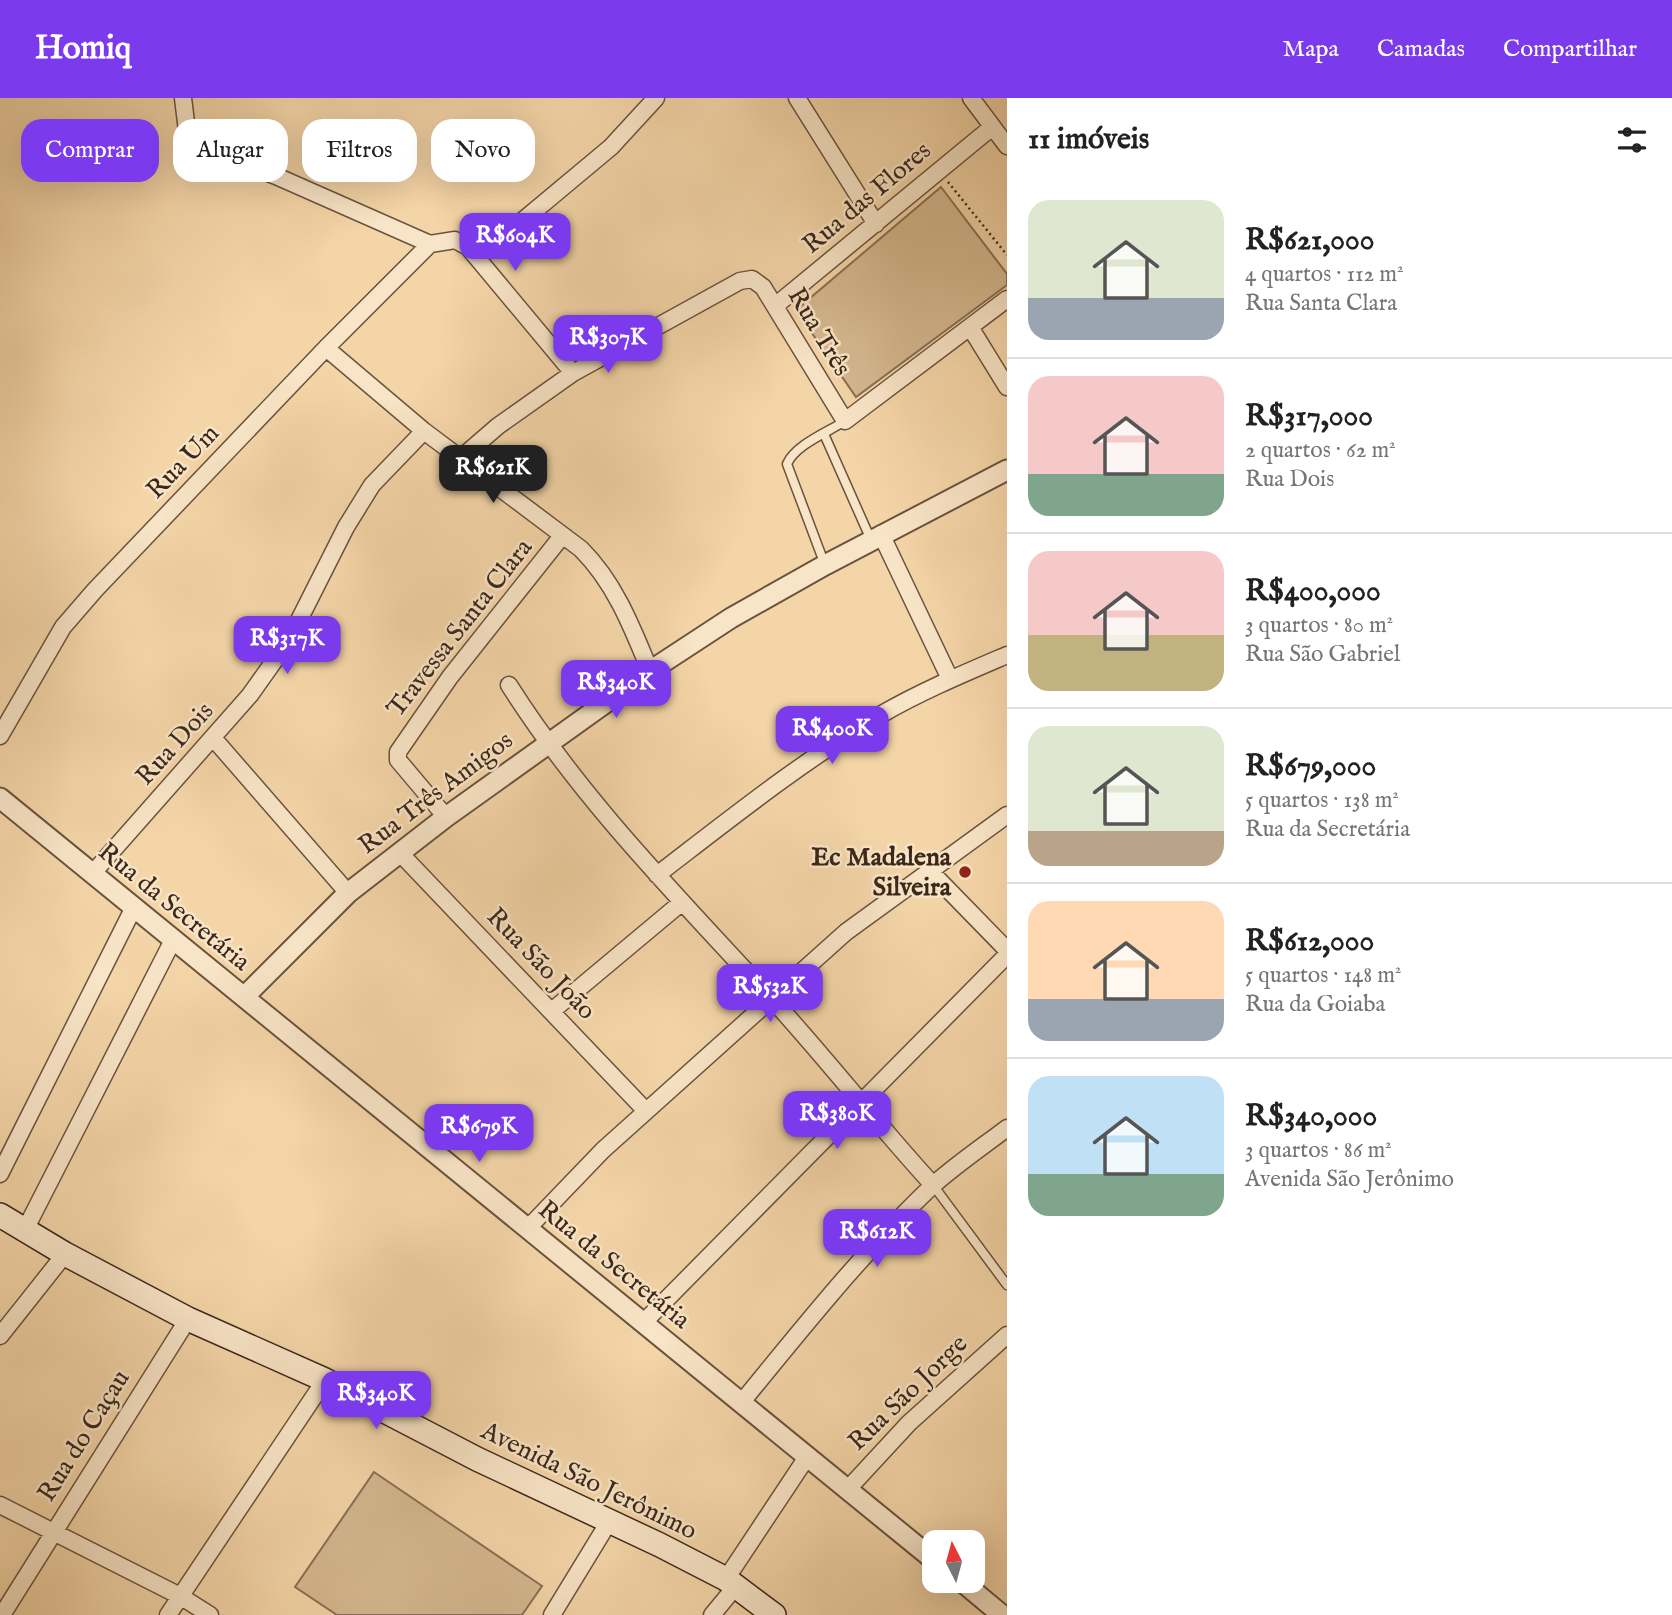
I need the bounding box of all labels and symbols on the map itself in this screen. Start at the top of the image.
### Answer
street label: Rua das Flores [796,135,938,261]
pin: R$604K [458,214,572,273]
street label: Rua Três [780,282,858,382]
pin: R$307K [551,316,665,375]
street label: Rua Um [139,418,227,506]
pin: R$621K [436,446,550,505]
street label: Travessa Santa Clara [380,531,541,724]
pin: R$317K [230,616,344,676]
pin: R$340K [559,660,673,720]
street label: Rua Dois [129,695,221,793]
pin: R$400K [775,706,889,766]
street label: Rua Três Amigos [352,724,520,862]
street label: Rua da Secretária [91,835,257,979]
place label: Ec Madalena Silveira [811,841,952,904]
marker: Ec Madalena Silveira [957,864,973,880]
street label: Rua São João [479,901,603,1027]
pin: R$532K [713,964,827,1024]
pin: R$380K [780,1091,894,1151]
pin: R$679K [422,1104,536,1164]
street label: Rua da Secretária [531,1193,697,1337]
pin: R$612K [820,1210,934,1269]
street label: Rua São Jorge [841,1328,975,1458]
street label: Rua do Caçau [30,1364,138,1508]
pin: R$340K [319,1372,433,1431]
street label: Avenida São Jerônimo [475,1414,702,1548]
north arrow [922,1530,985,1592]

